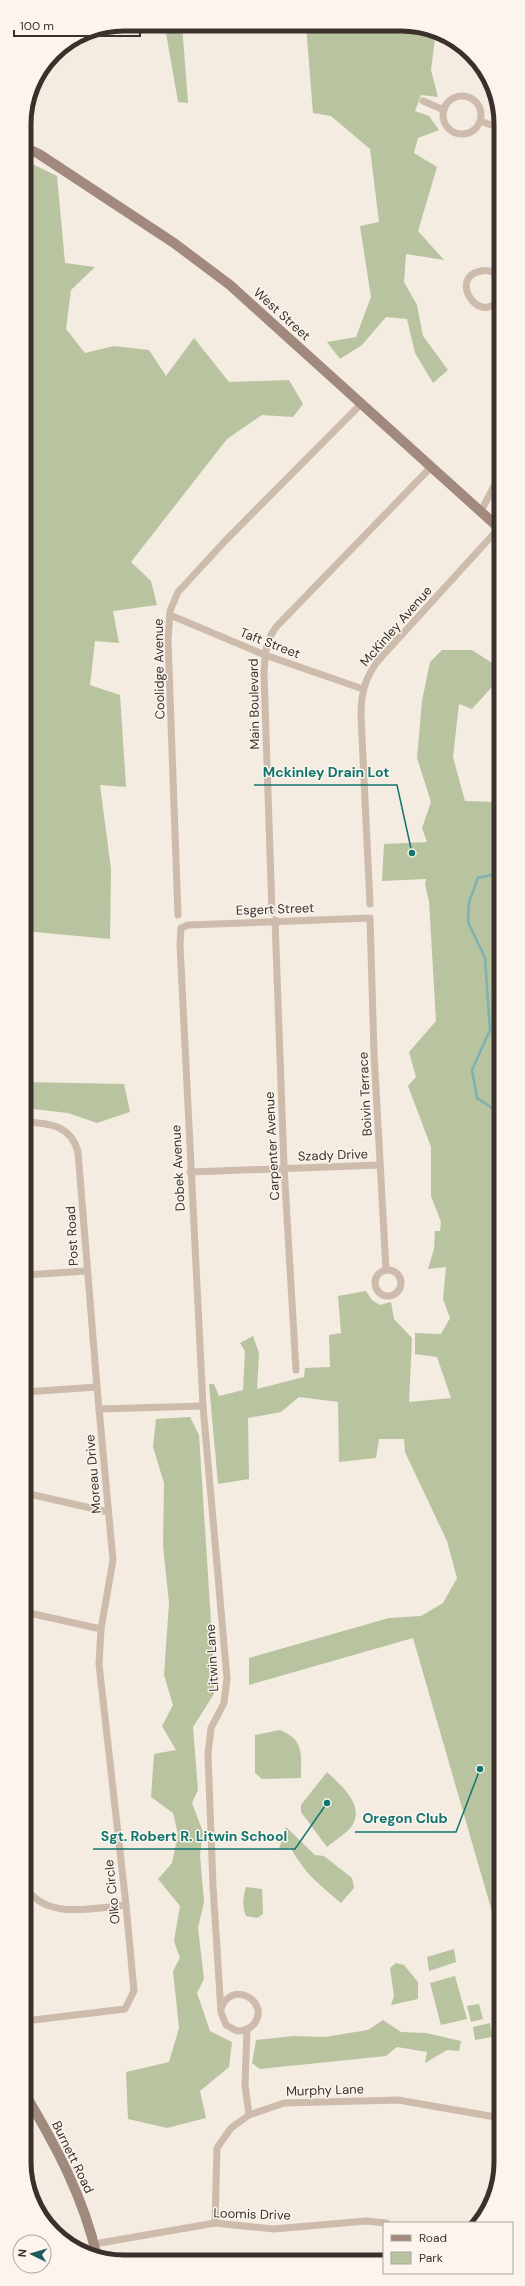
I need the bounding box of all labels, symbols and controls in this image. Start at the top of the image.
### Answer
scale bar [14,12,140,38]
text: 100 m [20,18,54,34]
street label: West Street [250,284,314,344]
street label: McKinley Avenue [356,582,436,670]
street label: Coolidge Avenue [150,618,168,720]
street label: Taft Street [237,624,303,662]
street label: Main Boulevard [245,658,263,750]
callout: Mckinley Drain Lot [254,759,397,785]
text: Mckinley Drain Lot [263,763,389,781]
street label: Esgert Street [235,899,315,919]
street label: Boivin Terrace [354,1051,376,1137]
street label: Carpenter Avenue [261,1091,283,1201]
street label: Dobek Avenue [167,1124,189,1212]
street label: Szady Drive [298,1145,368,1165]
street label: Post Road [62,1206,82,1266]
street label: Moreau Drive [81,1434,105,1514]
street label: Litwin Lane [202,1624,222,1692]
callout: Oregon Club [355,1806,456,1832]
text: Oregon Club [362,1809,448,1827]
callout: Sgt. Robert R. Litwin School [93,1823,295,1849]
text: Sgt. Robert R. Litwin School [101,1827,287,1845]
street label: Olko Circle [100,1859,124,1925]
street label: Murphy Lane [286,2080,364,2100]
street label: Burnett Road [48,2118,98,2196]
street label: Loomis Drive [213,2204,291,2224]
legend [383,2222,513,2274]
text: Road [419,2230,447,2246]
north arrow [12,2234,52,2274]
text: N [15,2249,29,2258]
text: Park [419,2250,443,2266]

